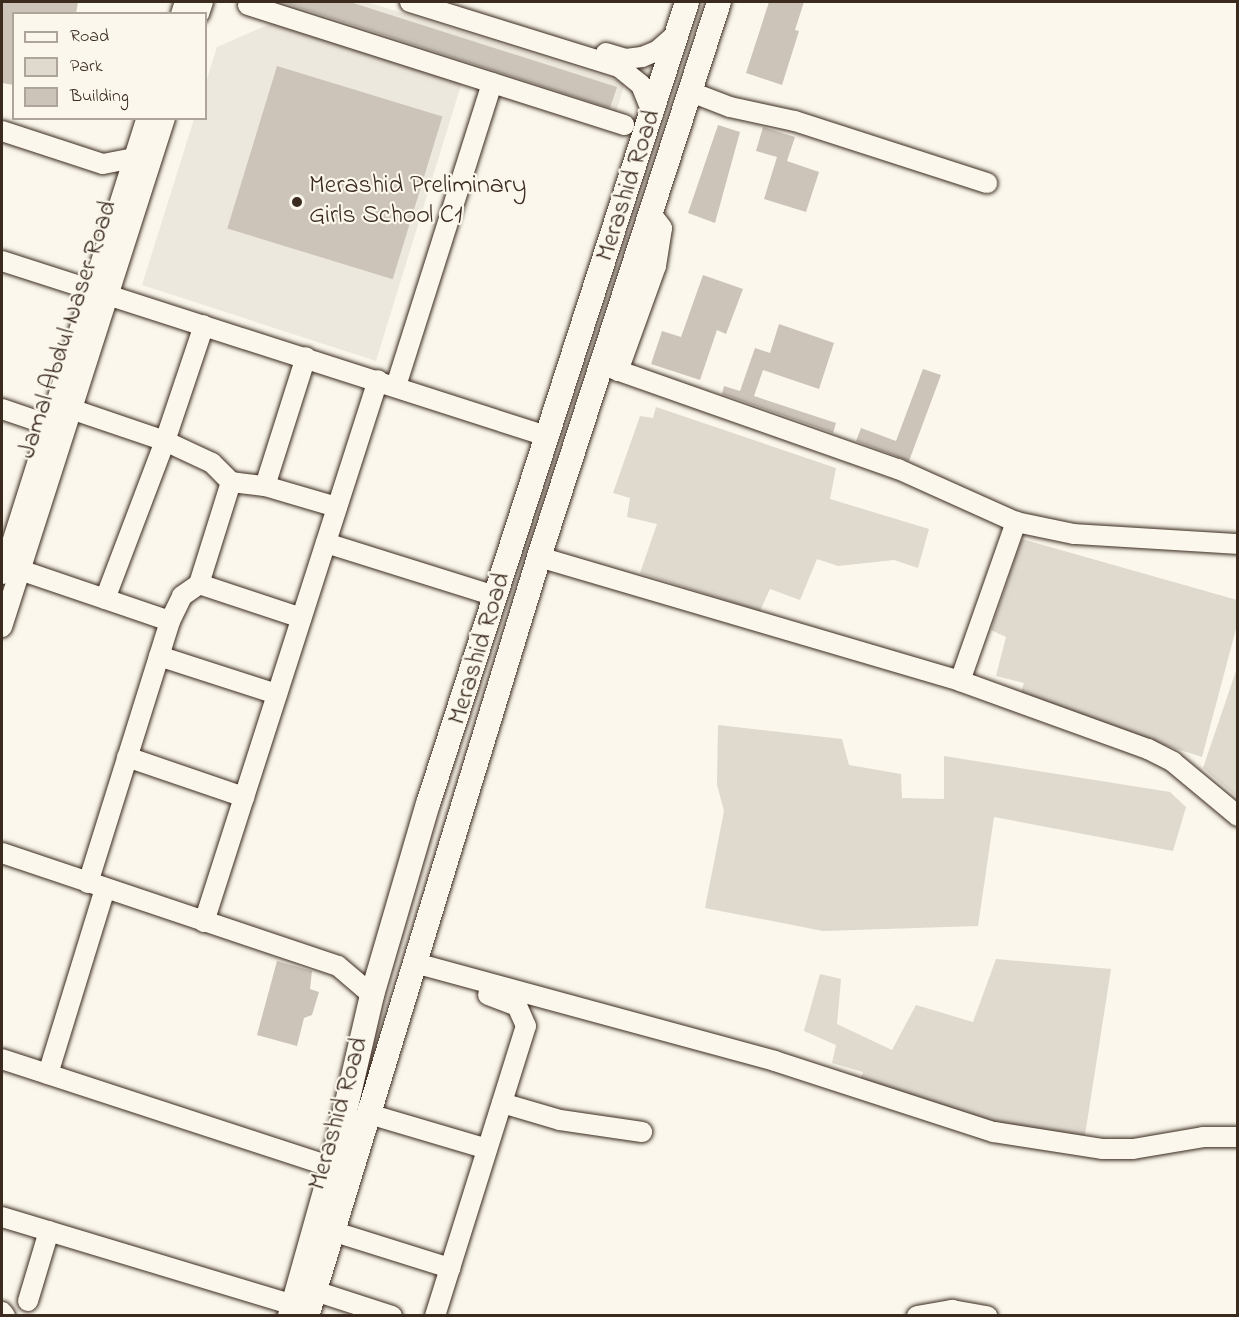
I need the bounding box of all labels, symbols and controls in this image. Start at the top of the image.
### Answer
legend [12,12,207,120]
text: Road [70,24,109,50]
text: Park [70,54,103,80]
text: Building [70,84,129,110]
street label: Merashid Road [591,106,669,266]
place label: Merashid Preliminary Girls School C1 [309,171,526,232]
marker: Merashid Preliminary Girls School C1 [290,195,304,209]
street label: Jamal Abdul Naser Road [13,197,125,463]
street label: Merashid Road [443,569,519,729]
street label: Merashid Road [303,1034,377,1194]

